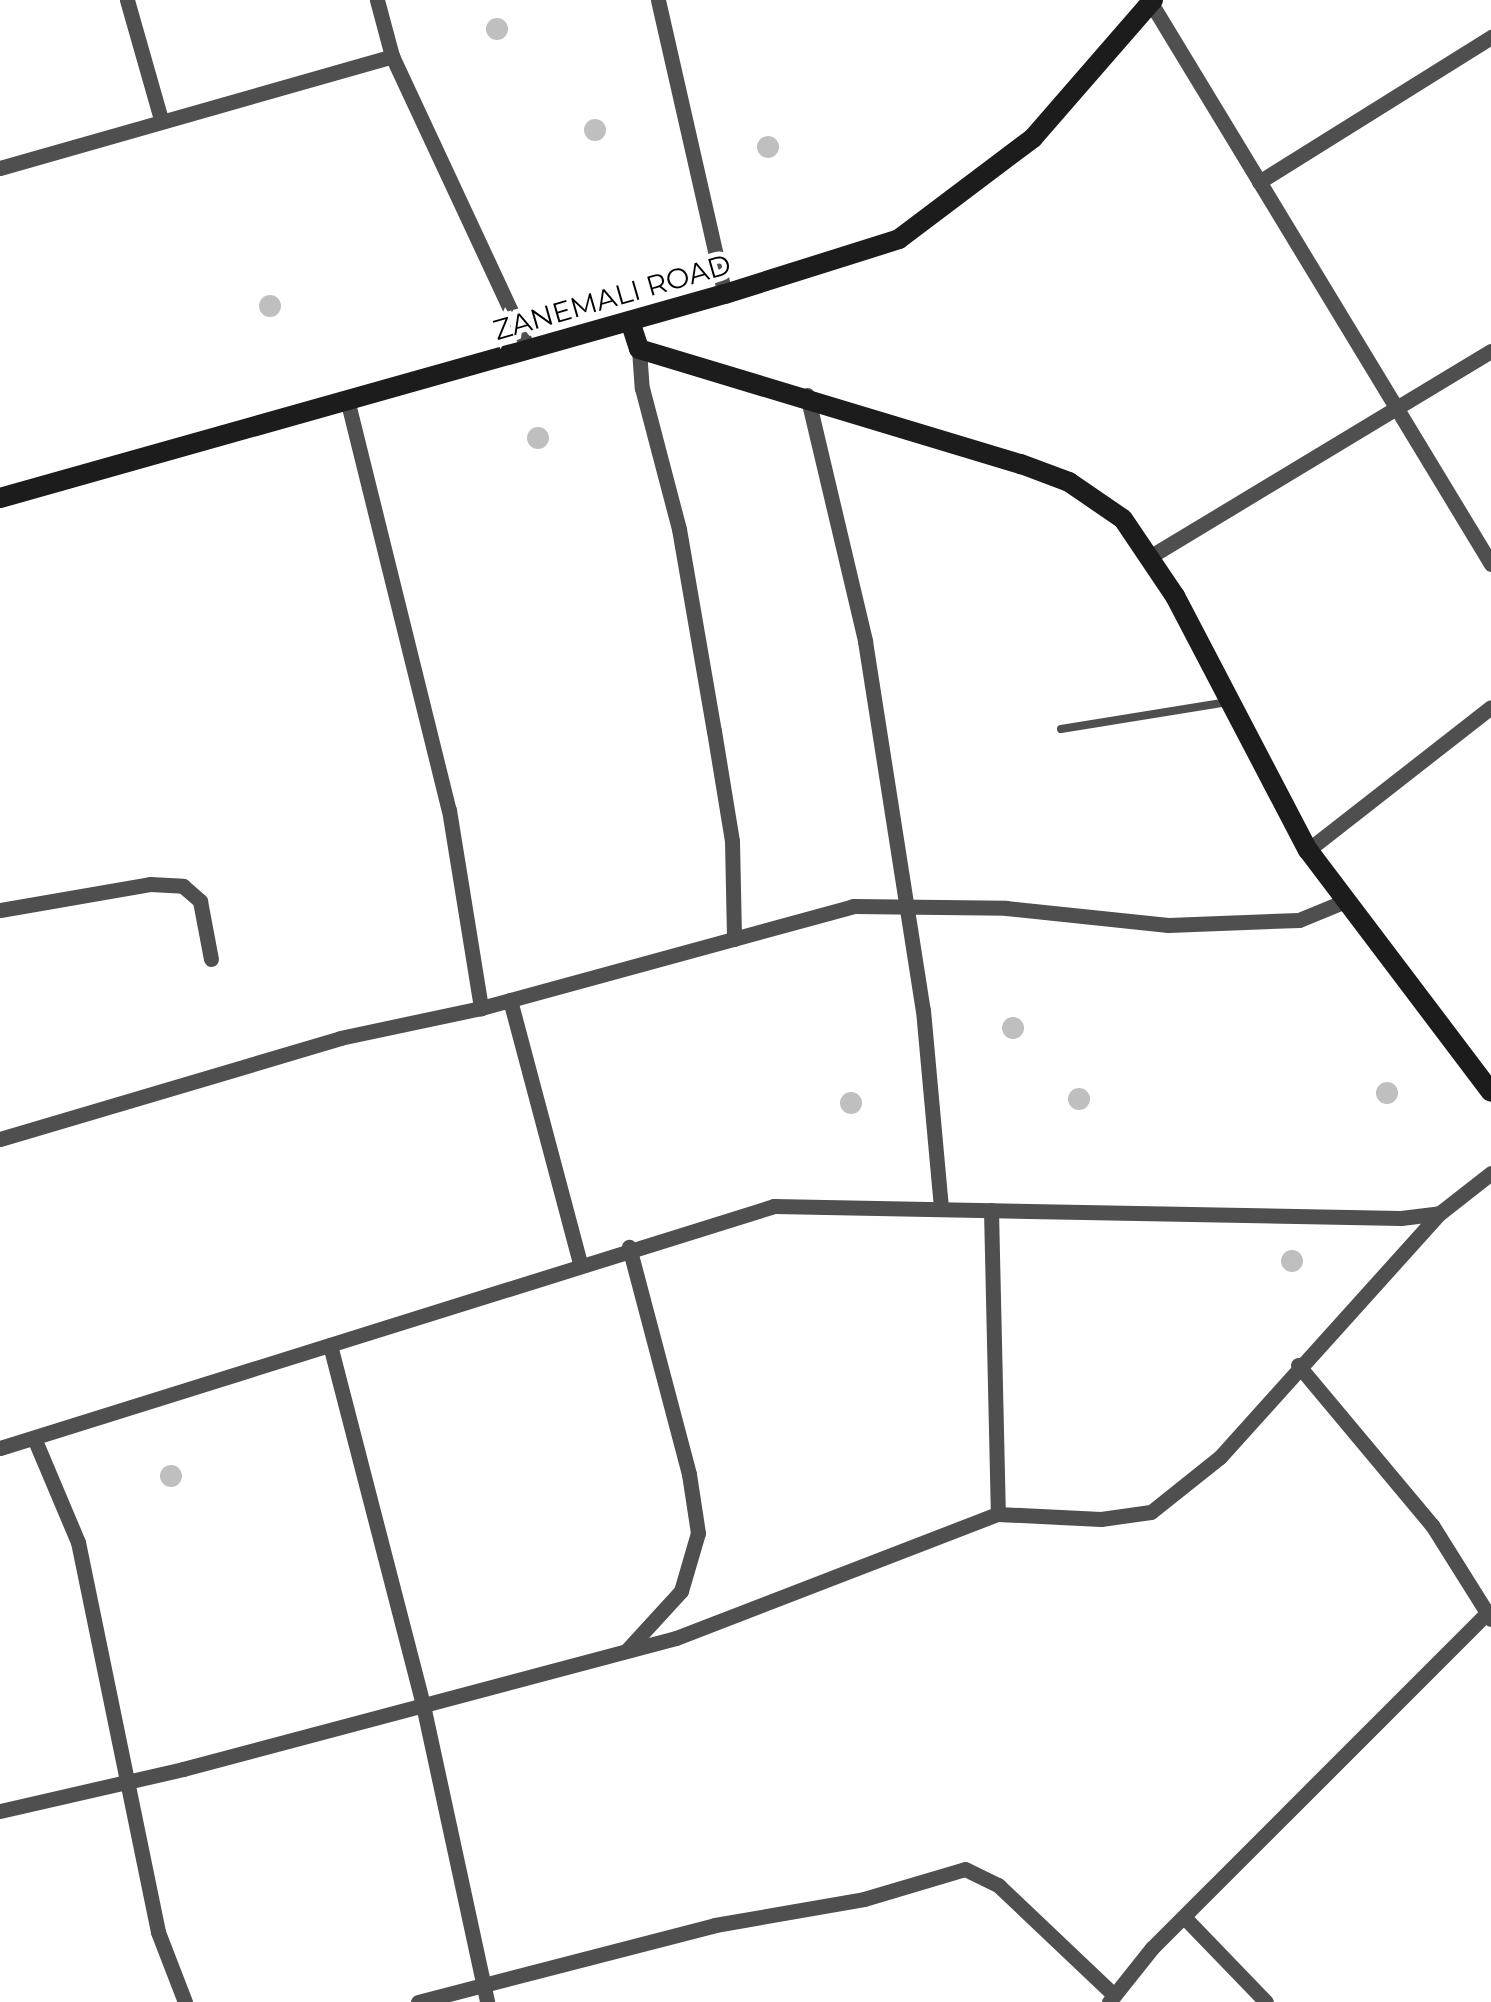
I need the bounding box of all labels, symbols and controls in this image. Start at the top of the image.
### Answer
street label: ZANEMALI ROAD [489,247,735,347]

